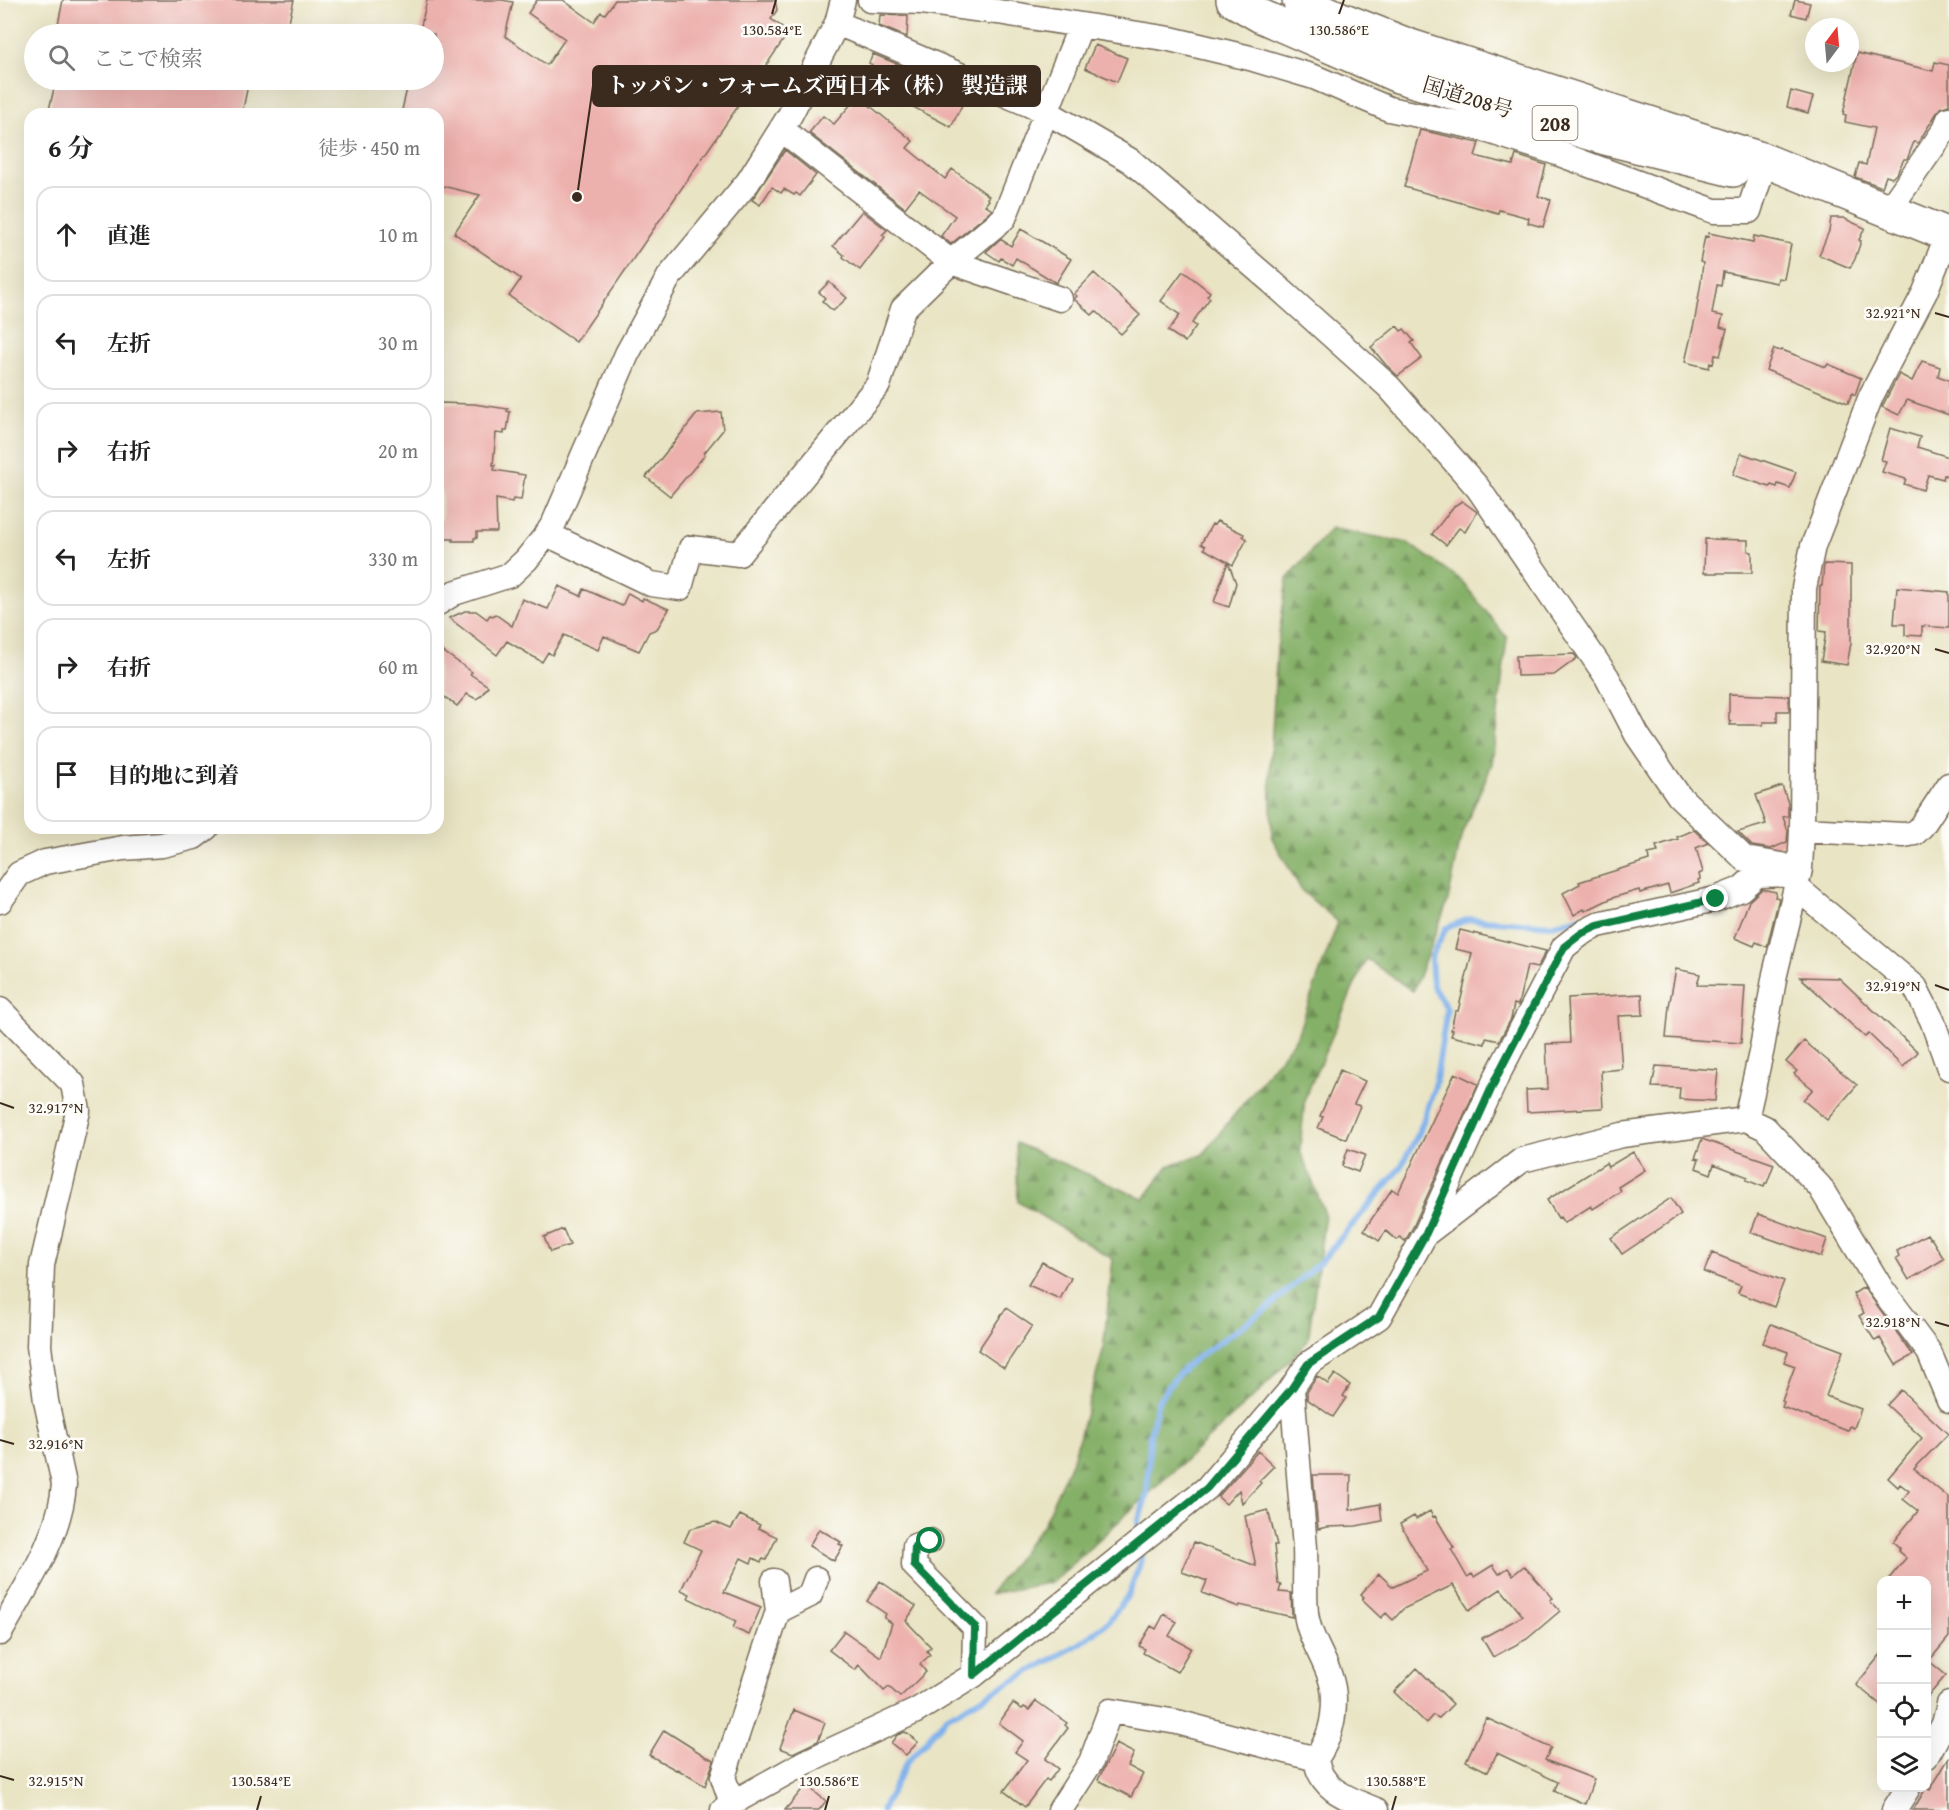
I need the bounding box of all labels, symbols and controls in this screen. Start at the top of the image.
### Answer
north arrow [1805,18,1859,72]
text: 130.584°E [742,19,802,40]
text: 130.586°E [1309,19,1369,40]
search box [24,24,444,90]
icon: search [45,41,78,74]
text: ここで検索 [93,42,203,74]
callout: トッパン・フォームズ西日本（株） 製造課 [593,66,1040,106]
text: トッパン・フォームズ西日本（株） 製造課 [606,69,1028,101]
street label: 国道208号 [1419,69,1517,125]
road number: 208 [1532,106,1578,140]
text: 6 分 [48,128,93,167]
text: 徒歩 · 450 m [318,133,420,162]
icon: ahead [50,218,83,251]
text: 直進 [107,219,151,251]
text: 10 m [378,220,418,249]
text: 32.921°N [1866,302,1921,323]
icon: left [50,326,83,359]
text: 左折 [107,327,151,359]
text: 30 m [378,328,418,357]
icon: right [50,434,83,467]
text: 右折 [107,435,151,467]
text: 20 m [378,436,418,465]
icon: left [50,542,83,575]
text: 左折 [107,543,151,575]
text: 330 m [368,544,418,573]
text: 32.920°N [1866,638,1921,659]
icon: right [50,650,83,683]
text: 右折 [107,651,151,683]
text: 60 m [378,652,418,681]
icon: arrive [50,758,83,791]
text: 目的地に到着 [107,759,239,791]
route end [1702,885,1728,911]
text: 32.919°N [1866,975,1921,996]
text: 32.917°N [29,1097,84,1118]
text: 32.918°N [1866,1311,1921,1332]
text: 32.916°N [29,1433,84,1454]
route start [916,1527,942,1553]
map controls [1877,1576,1931,1792]
button: + [1877,1576,1931,1630]
button: − [1877,1630,1931,1684]
button: locate [1877,1684,1931,1738]
button: layers [1877,1738,1931,1792]
text: 32.915°N [29,1770,84,1791]
text: 130.584°E [231,1770,291,1791]
text: 130.586°E [799,1770,859,1791]
text: 130.588°E [1366,1770,1426,1791]

